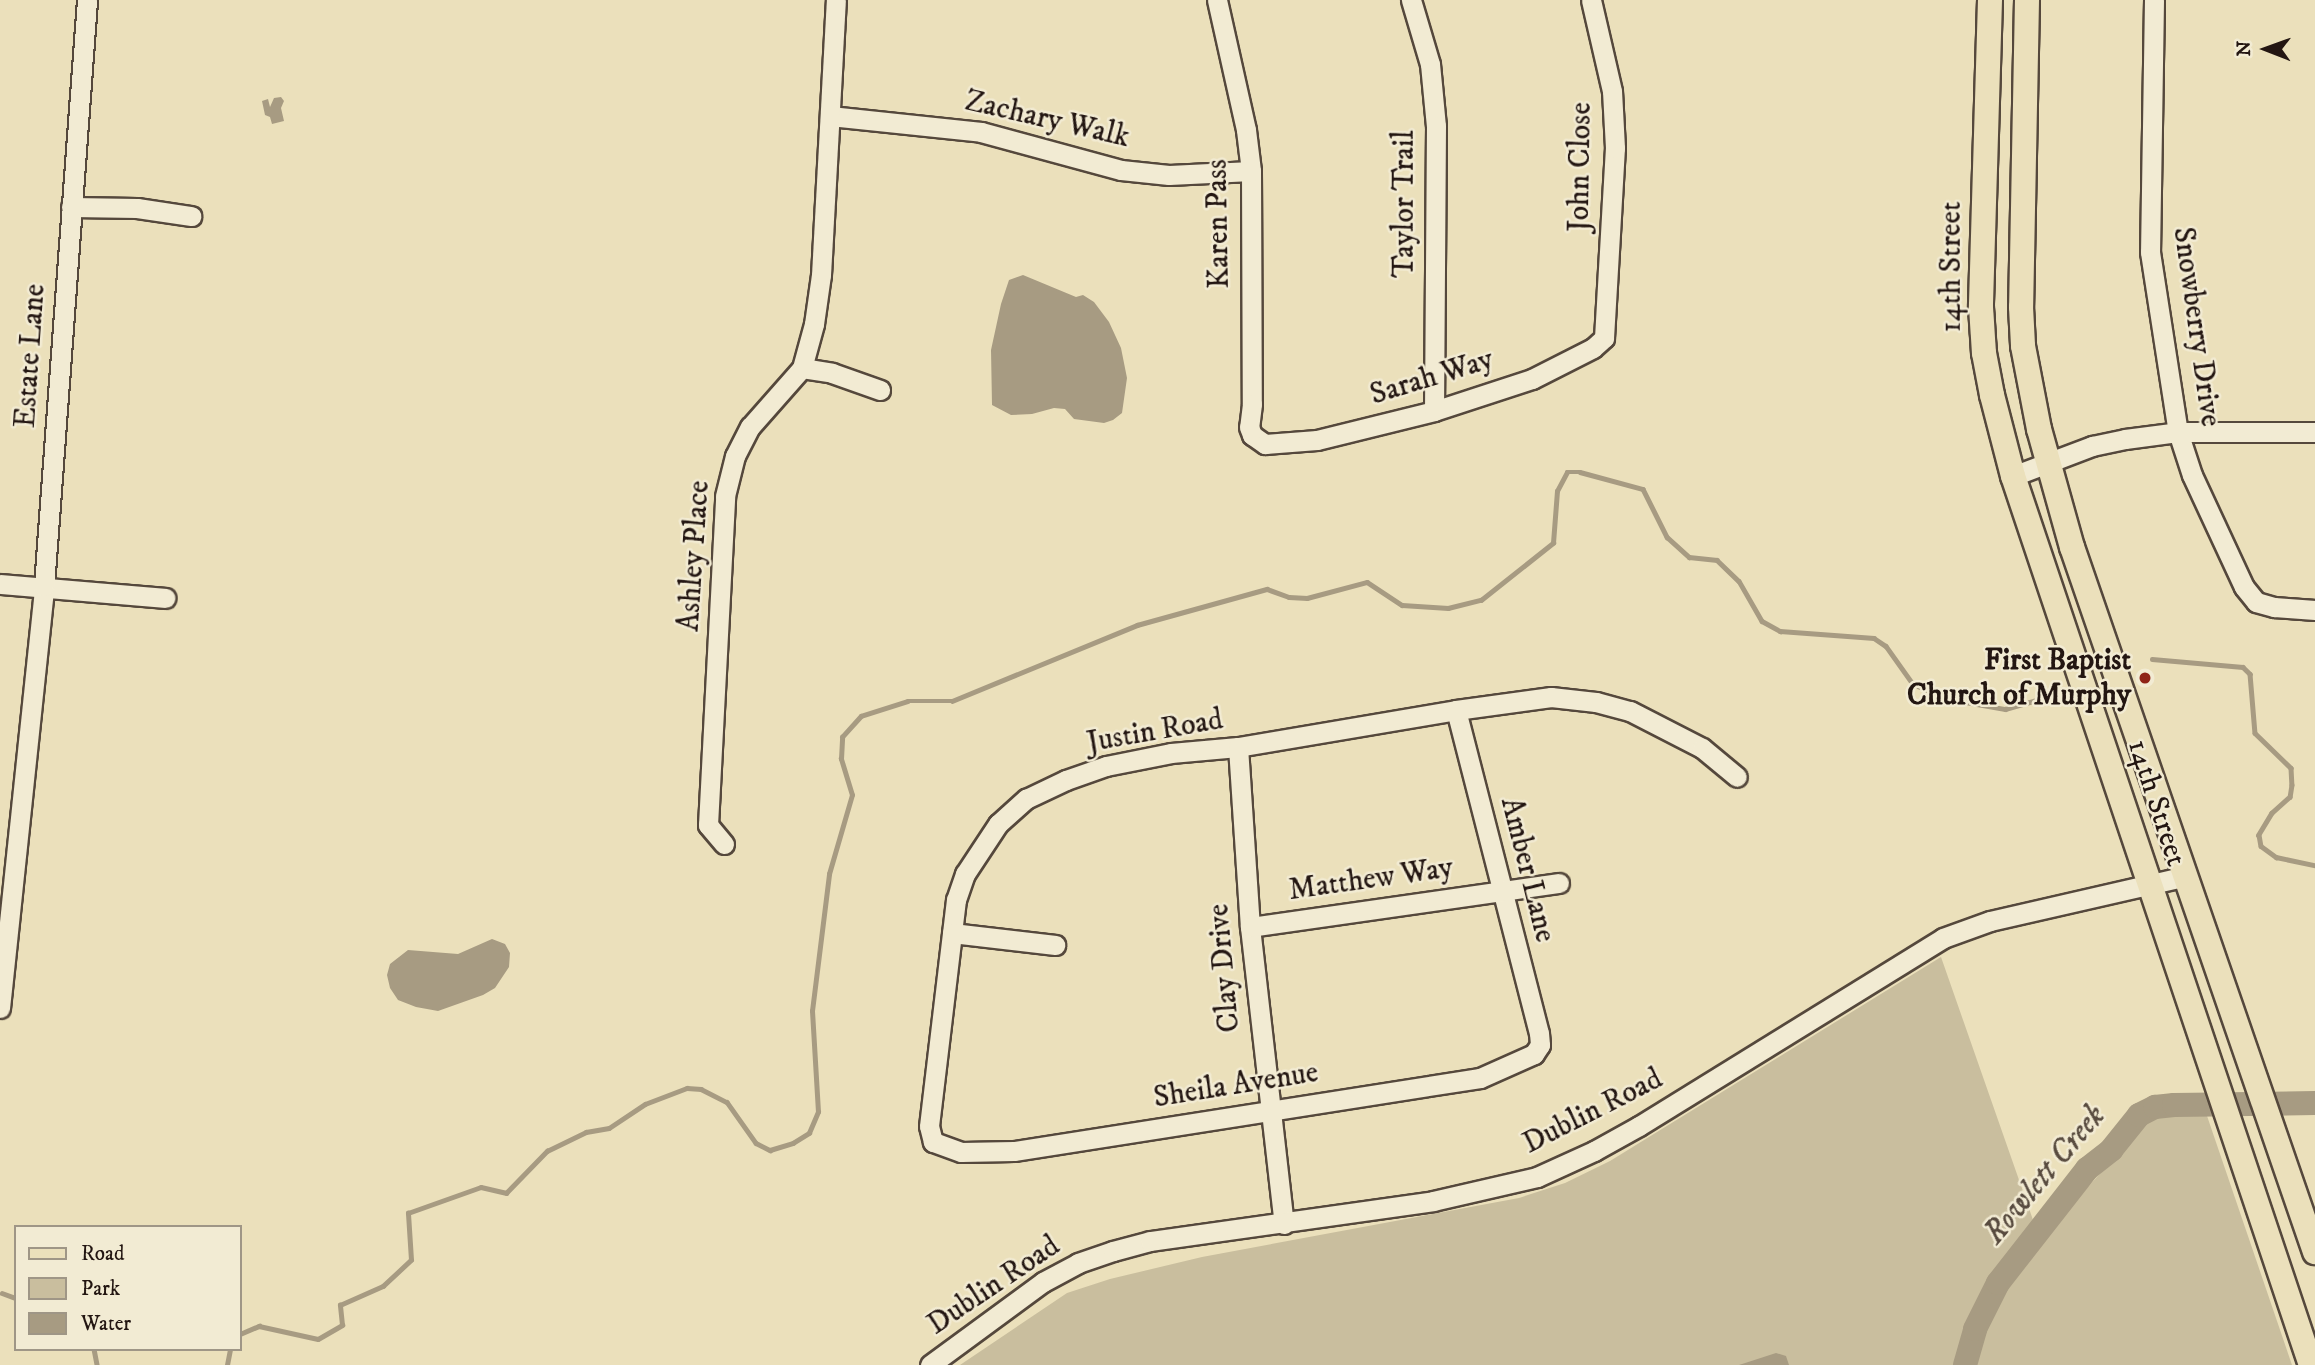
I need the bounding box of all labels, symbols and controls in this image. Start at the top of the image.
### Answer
north arrow [2231,14,2301,84]
text: N [2233,41,2256,57]
street label: Zachary Walk [961,84,1133,156]
street label: John Close [1562,102,1600,232]
street label: Taylor Trail [1387,130,1423,278]
street label: Karen Pass [1200,159,1238,289]
street label: 14th Street [1934,201,1970,333]
street label: Snowberry Drive [2164,225,2228,429]
street label: Estate Lane [8,283,54,429]
street label: Sarah Way [1366,342,1498,414]
street label: Ashley Place [672,479,718,633]
place label: First Baptist Church of Murphy [1907,643,2131,714]
marker: First Baptist Church of Murphy [2137,670,2153,686]
street label: Justin Road [1084,702,1226,762]
street label: 14th Street [2119,735,2193,871]
street label: Amber Lane [1492,794,1562,946]
street label: Matthew Way [1287,851,1455,909]
street label: Clay Drive [1201,902,1249,1034]
street label: Sheila Avenue [1151,1055,1321,1117]
street label: Dublin Road [1517,1062,1669,1162]
water label: Rowlett Creek [1976,1098,2114,1252]
legend [14,1225,242,1351]
street label: Dublin Road [921,1229,1067,1343]
text: Road [81,1241,125,1267]
text: Park [81,1276,120,1302]
text: Water [81,1311,131,1337]

